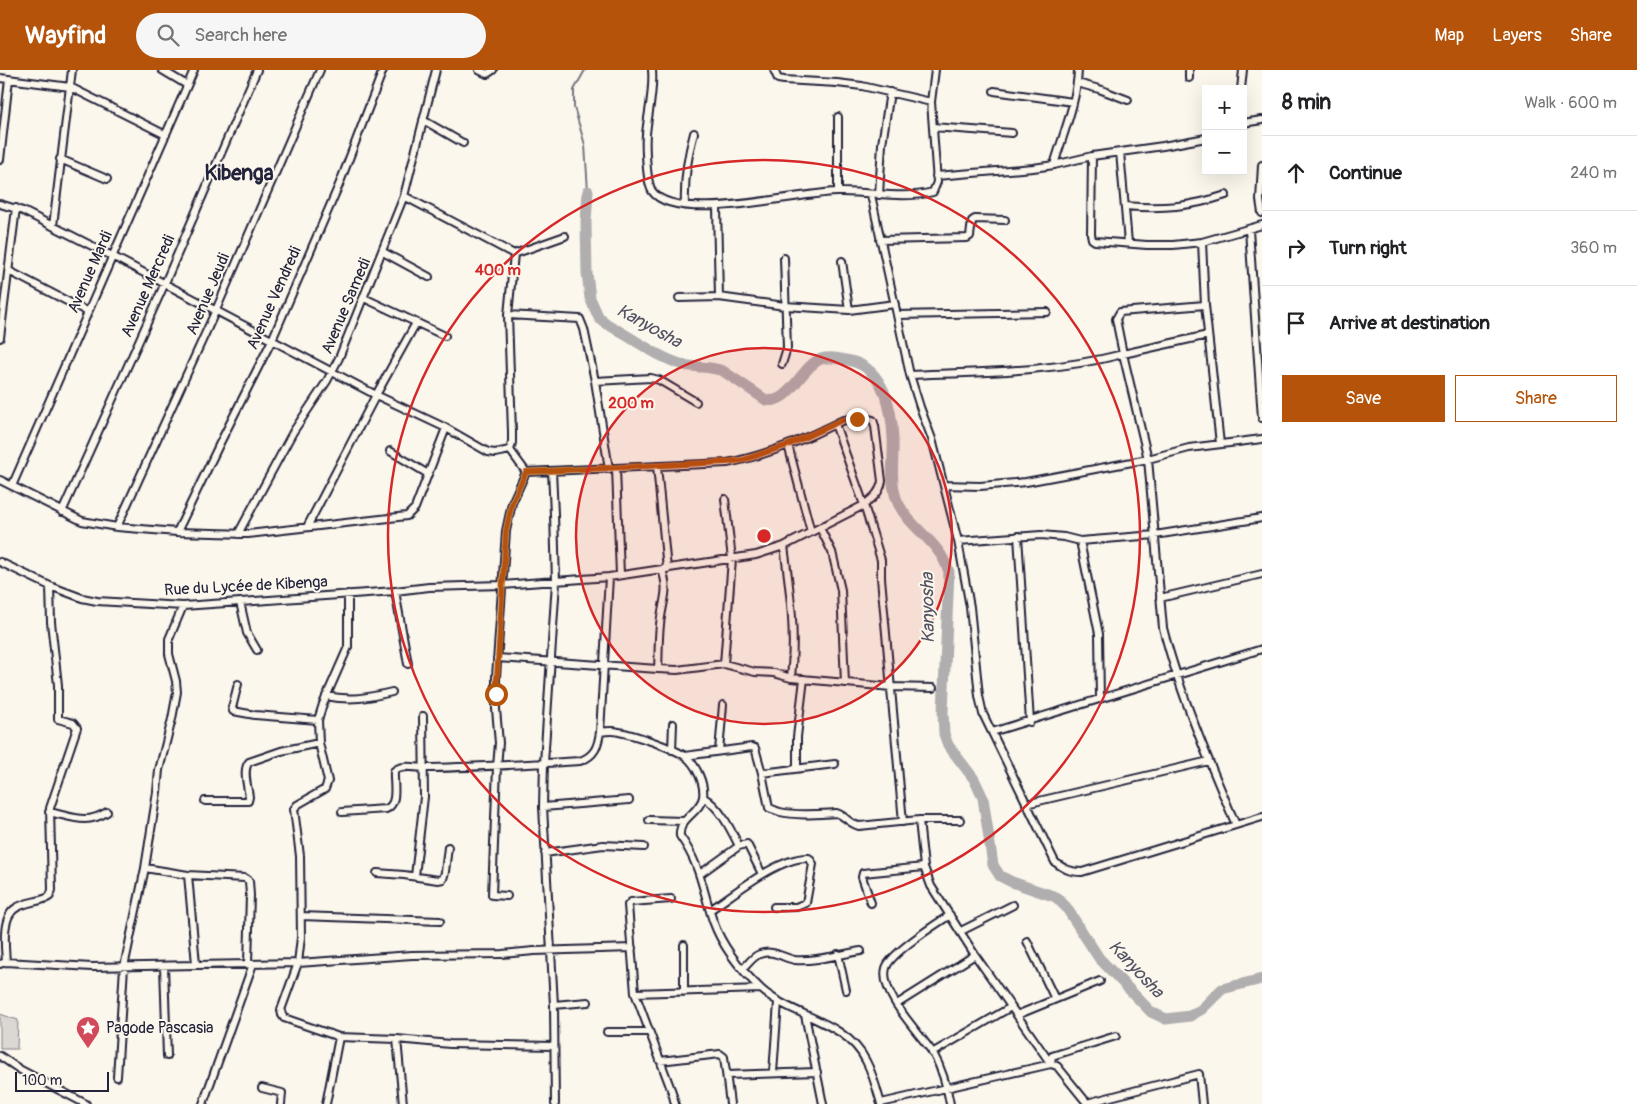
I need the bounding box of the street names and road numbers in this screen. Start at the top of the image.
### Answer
street label: Avenue Mardi [63,228,117,316]
street label: Avenue Mercredi [117,232,180,340]
street label: Avenue Vendredi [242,243,306,353]
street label: Avenue Jeudi [182,250,234,338]
street label: Avenue Samedi [317,255,375,357]
street label: Rue du Lycée de Kibenga [164,572,328,600]

